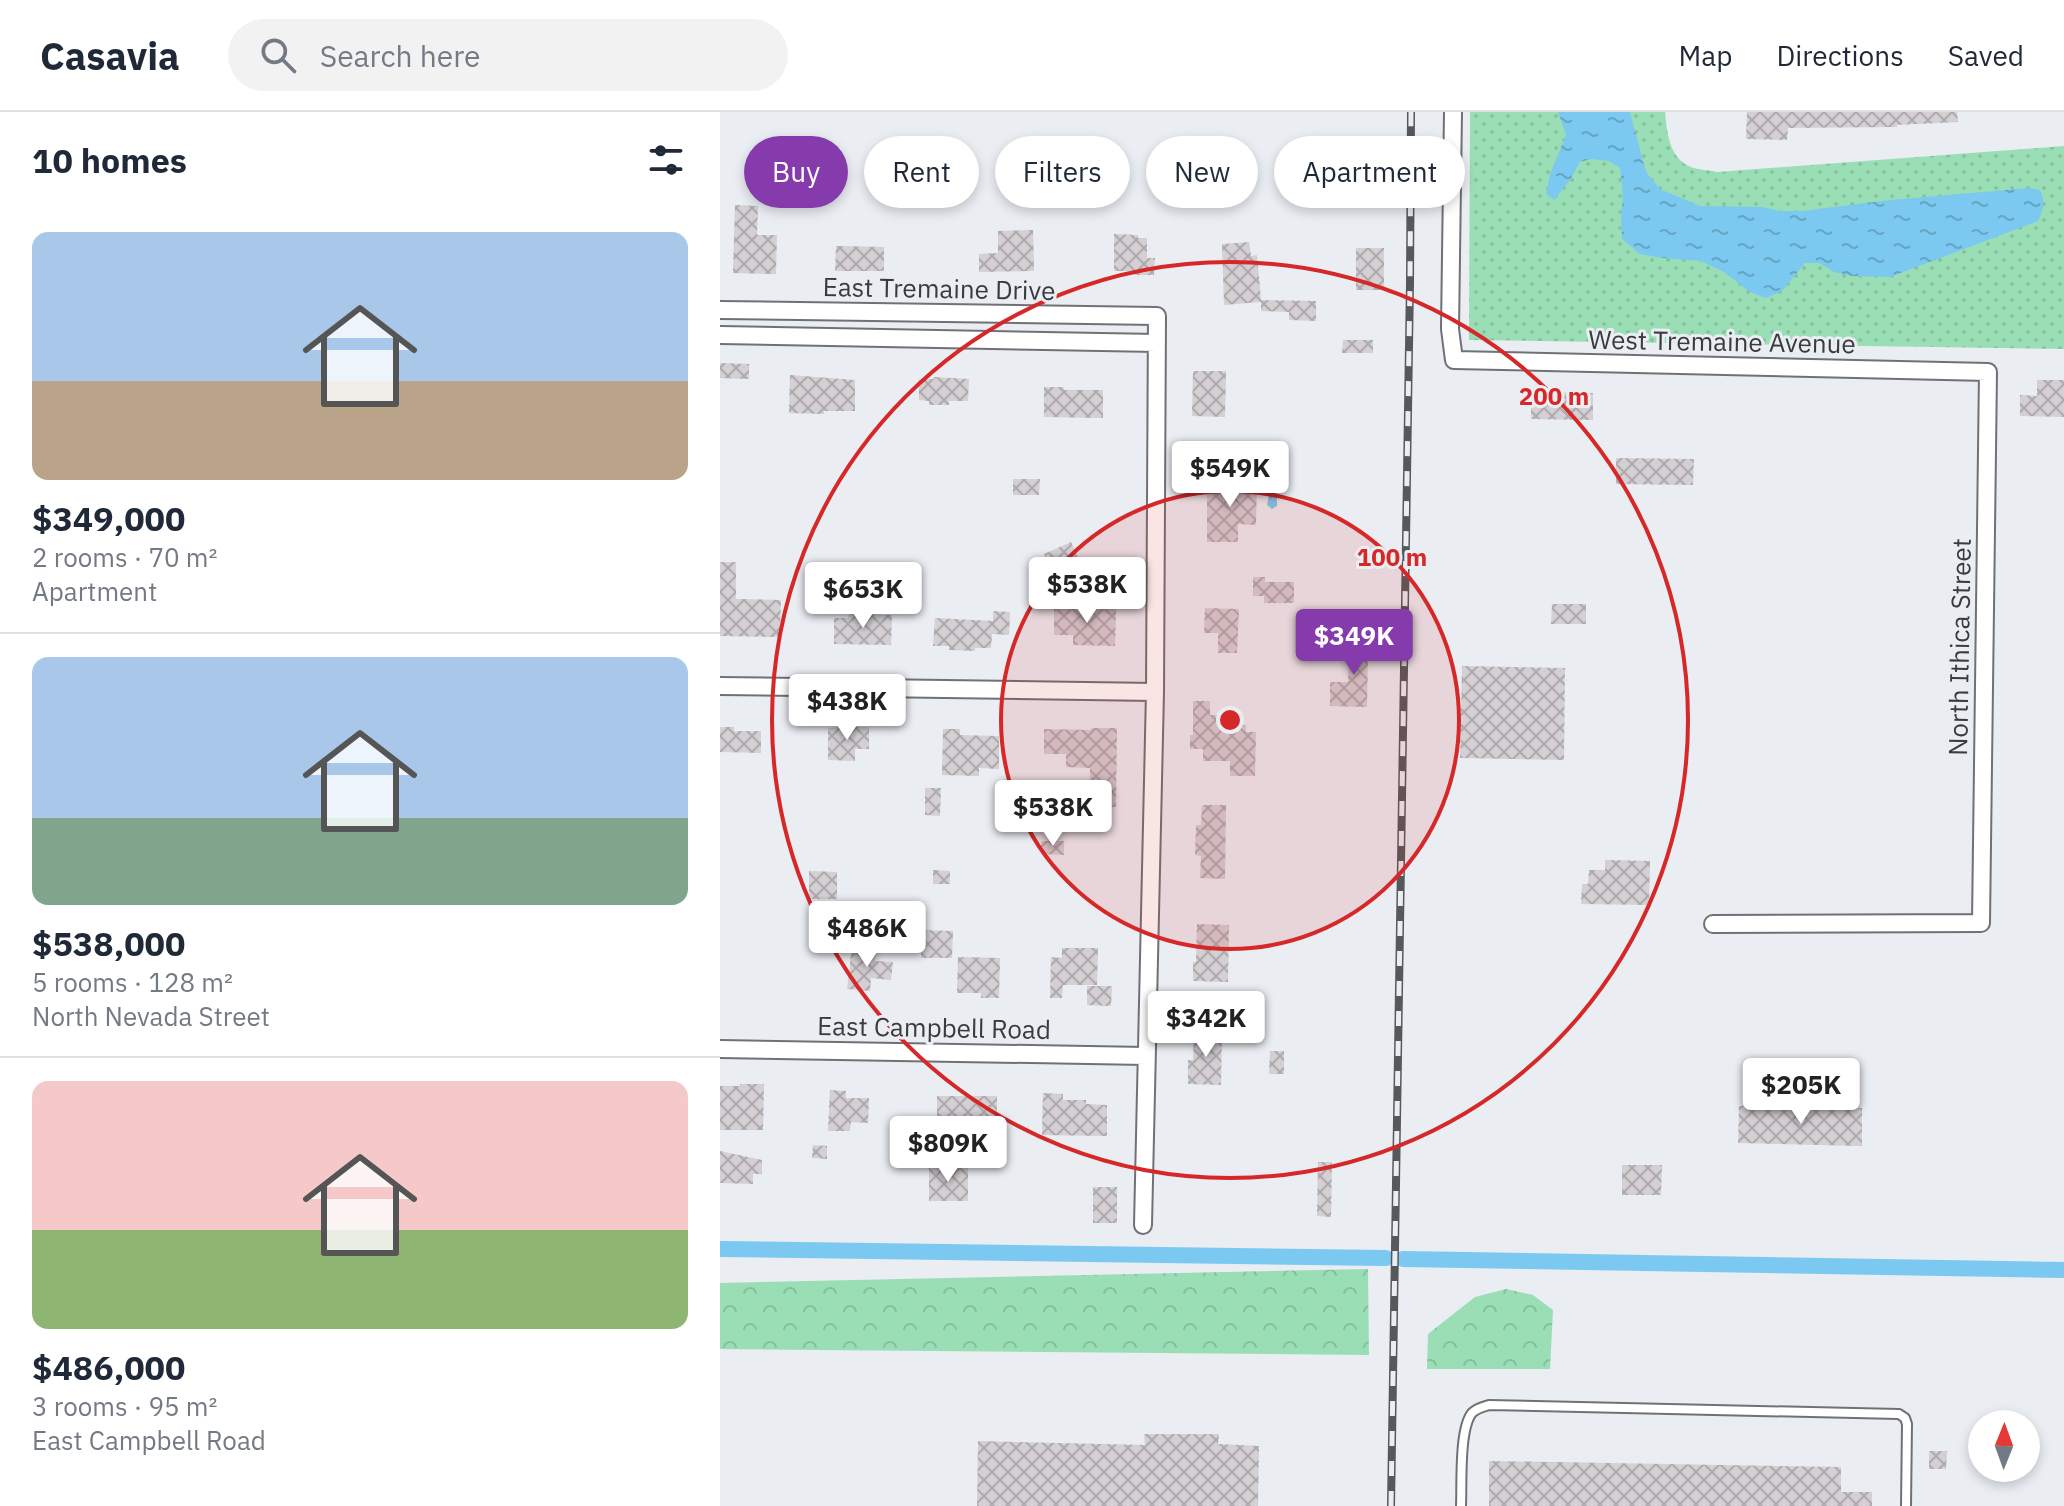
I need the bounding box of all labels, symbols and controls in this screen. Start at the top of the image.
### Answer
search box [228,19,788,91]
text: Casavia [40,31,180,80]
icon: search [256,33,300,77]
text: Search here [320,36,481,75]
text: Map [1678,37,1732,74]
text: Directions [1776,37,1904,74]
text: Saved [1948,37,2024,74]
chip: Buy [744,136,848,208]
chip: Rent [864,136,979,208]
chip: Filters [995,136,1130,208]
chip: New [1146,136,1258,208]
chip: Apartment [1274,136,1465,208]
text: 10 homes [32,138,187,182]
icon: filters [644,138,688,182]
street label: East Tremaine Drive [822,269,1056,307]
icon: home [288,284,432,428]
street label: West Tremaine Avenue [1588,322,1856,360]
text: 200 m [1519,380,1589,412]
pin: $549K [1174,441,1286,509]
text: $549K [1190,450,1270,484]
text: $349,000 [32,496,185,540]
street label: North Ithica Street [1940,538,1978,756]
text: 2 rooms · 70 m² [32,540,217,574]
text: 100 m [1357,541,1427,573]
pin: $538K [1031,557,1143,625]
pin: $653K [807,562,919,630]
text: $538K [1047,566,1127,600]
text: $653K [823,571,903,605]
text: Apartment [32,574,157,608]
pin: $349K [1298,609,1410,677]
text: $349K [1314,618,1394,652]
pin: $438K [791,674,903,742]
text: $438K [807,683,887,717]
centre of rings [1216,706,1244,734]
icon: home [288,709,432,853]
pin: $538K [997,780,1109,848]
text: $538K [1013,789,1093,823]
pin: $486K [811,901,923,969]
text: $486K [827,910,907,944]
text: $538,000 [32,921,185,965]
text: 5 rooms · 128 m² [32,965,233,999]
pin: $342K [1150,991,1262,1059]
text: North Nevada Street [32,999,270,1033]
text: $342K [1166,1000,1246,1034]
street label: East Campbell Road [817,1008,1051,1046]
pin: $205K [1745,1058,1857,1126]
text: $205K [1761,1067,1841,1101]
pin: $809K [892,1116,1004,1184]
text: $809K [908,1125,988,1159]
icon: home [288,1133,432,1277]
text: $486,000 [32,1345,185,1389]
text: 3 rooms · 95 m² [32,1389,217,1423]
north arrow [1968,1410,2040,1482]
map controls [1968,1410,2040,1482]
text: East Campbell Road [32,1423,266,1457]

